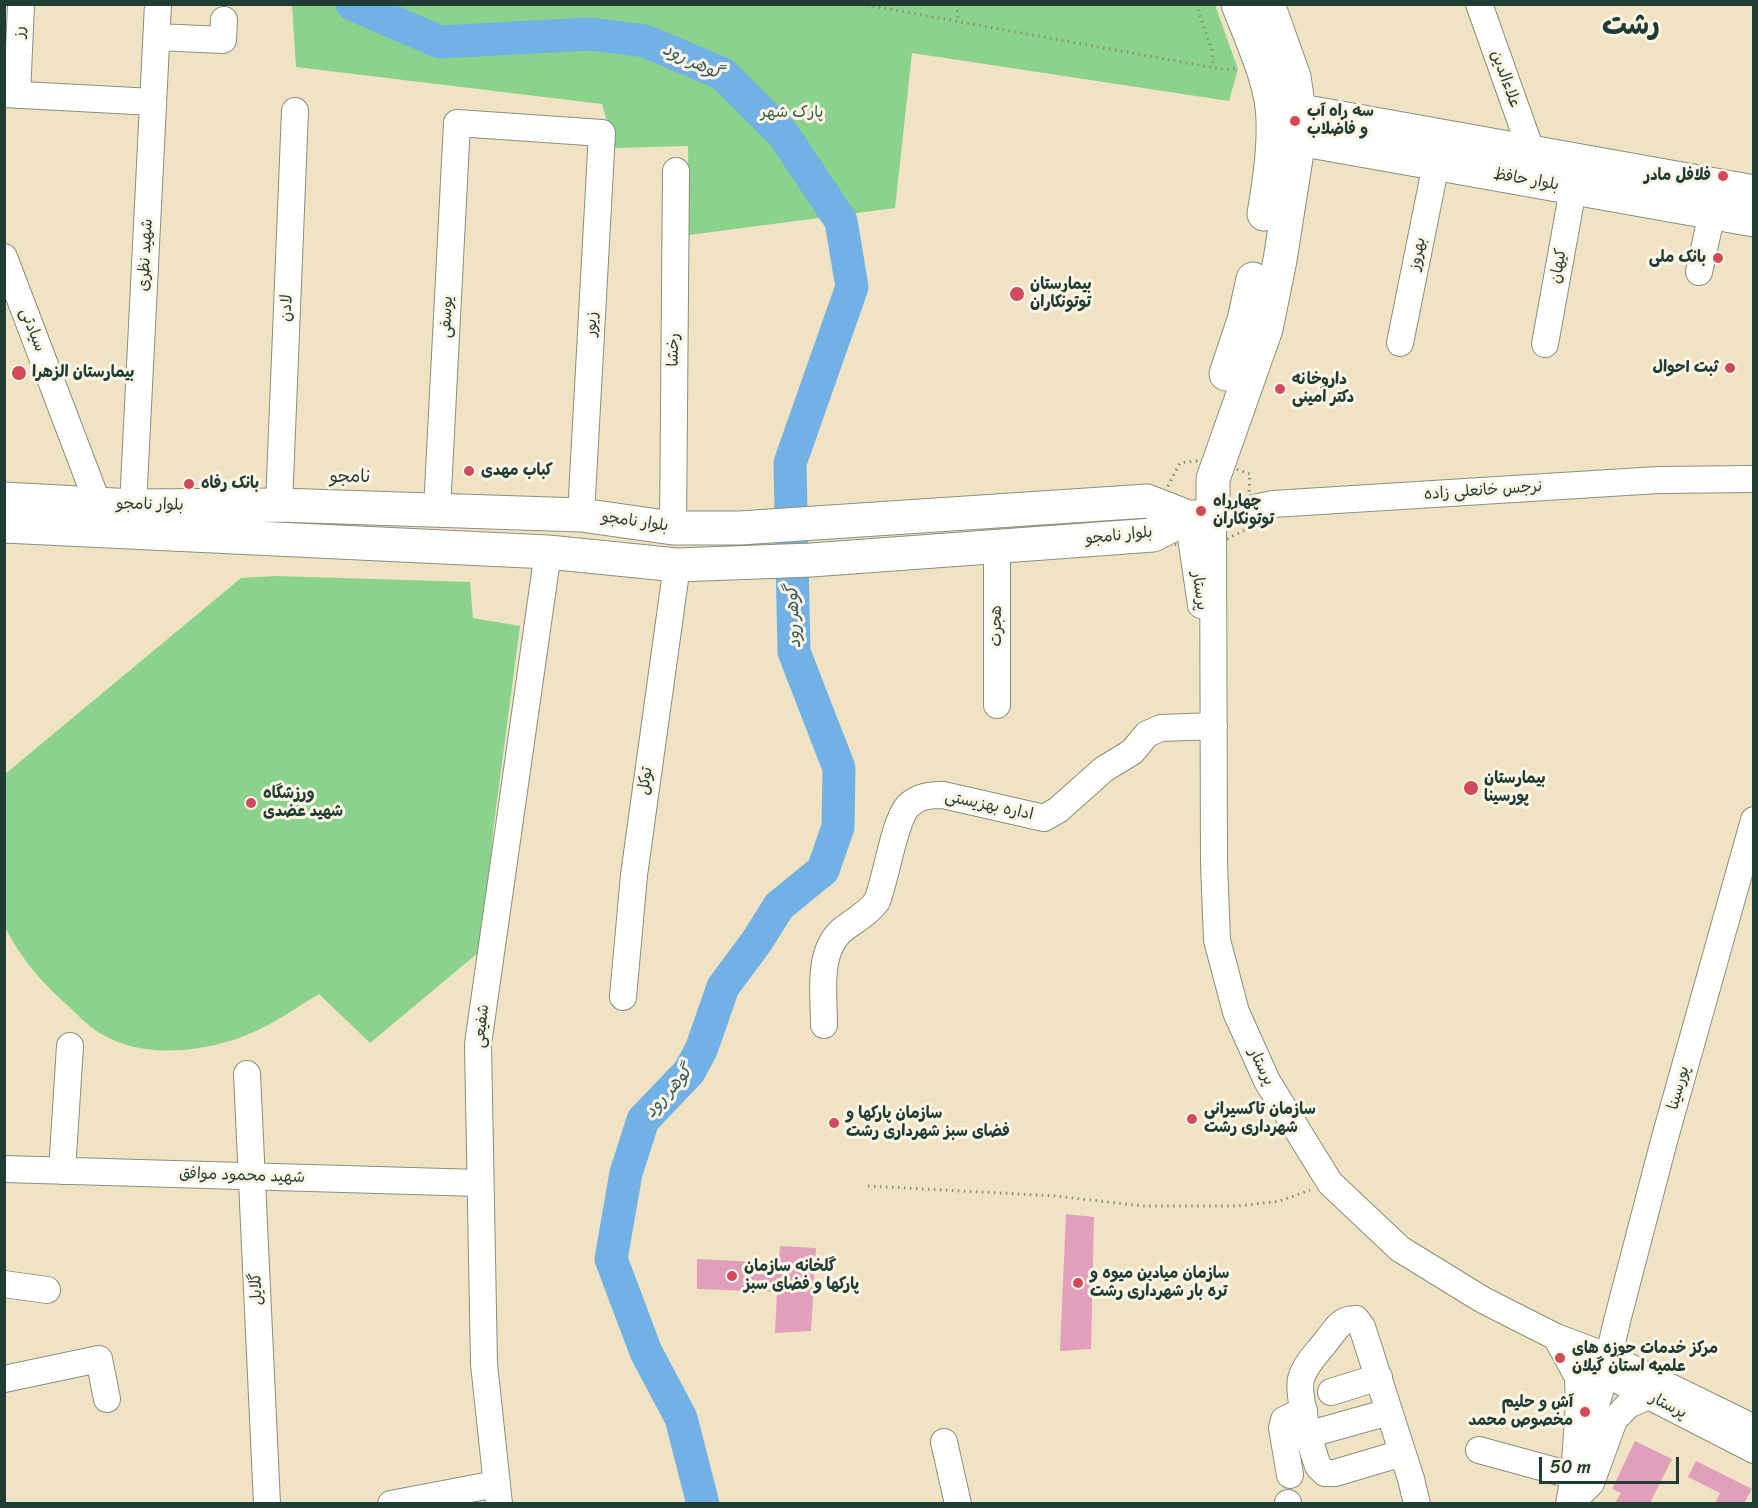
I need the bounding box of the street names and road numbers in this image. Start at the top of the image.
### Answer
street label: رز [10,25,30,39]
street label: علاءالدین [1486,48,1524,110]
street label: بلوار حافظ [1492,165,1560,195]
street label: شهید نظری [135,218,157,292]
street label: بهروز [1405,236,1431,272]
street label: کیهان [1546,247,1572,285]
street label: لادن [277,294,297,322]
street label: یوسفی [436,295,458,339]
street label: سیادتی [15,306,49,354]
street label: زیور [582,311,602,337]
street label: رخشا [664,333,684,367]
street label: نرجس خانعلی زاده [1423,477,1543,505]
street label: بلوار نامجو [116,495,184,515]
street label: بلوار نامجو [600,508,670,536]
street label: بلوار نامجو [1085,523,1153,549]
street label: پرستار [1187,570,1211,612]
street label: هجرت [987,605,1007,647]
street label: توکل [635,766,657,796]
street label: اداره بهزیستی [943,787,1035,825]
street label: شفیعی [470,1003,494,1049]
street label: پرستار [1244,1045,1278,1089]
street label: پورسینا [1664,1064,1694,1112]
street label: شهید محمود موافق [179,1164,305,1188]
street label: گلایل [247,1272,267,1306]
street label: پرستار [1646,1389,1690,1423]

